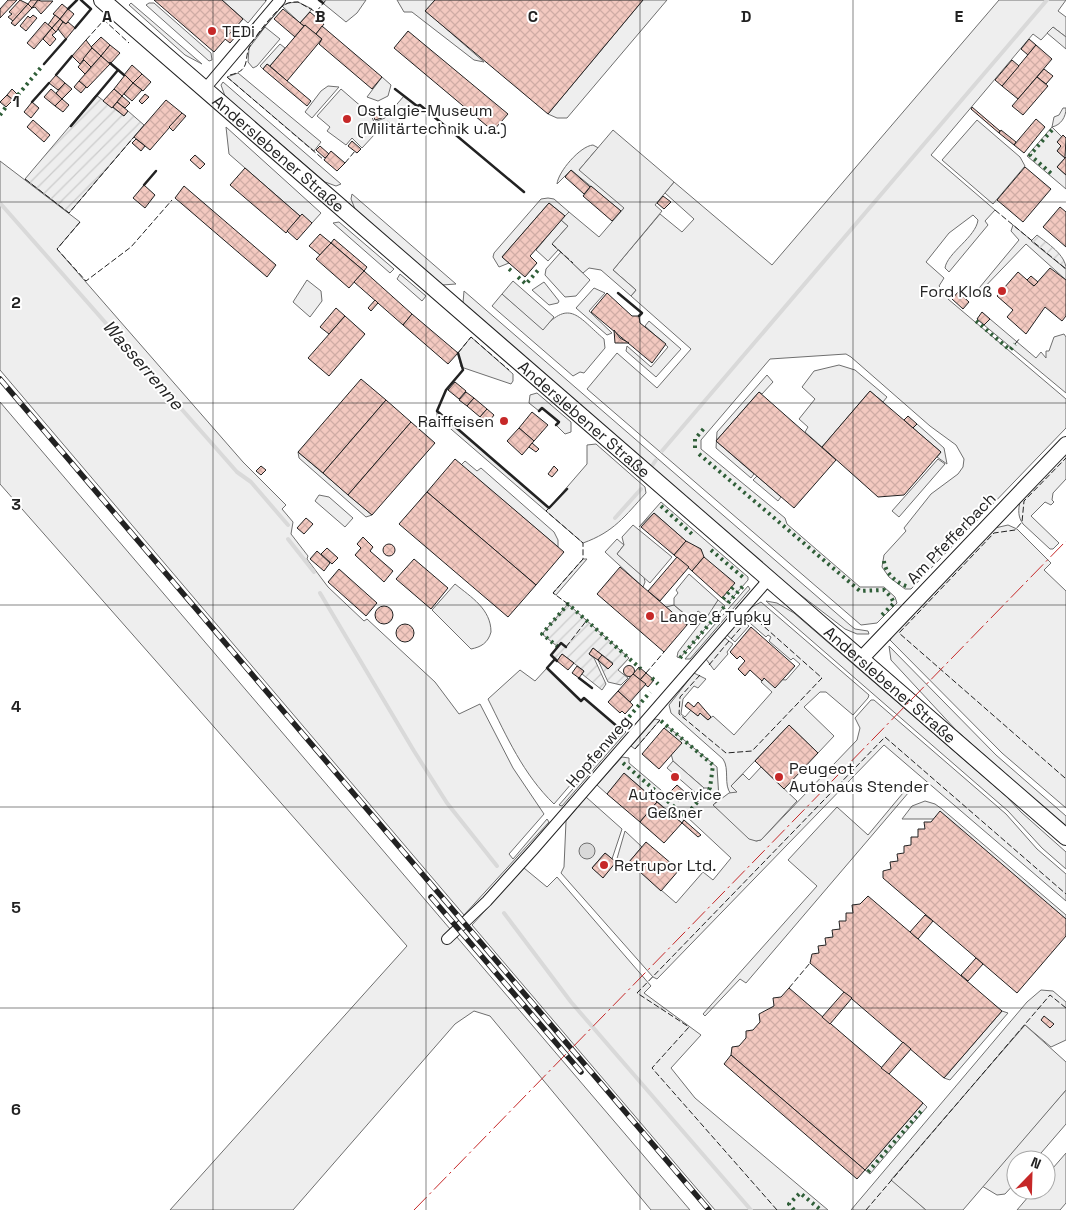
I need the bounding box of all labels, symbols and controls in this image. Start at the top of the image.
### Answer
text: A [102,6,112,27]
text: B [315,6,325,27]
text: C [528,6,538,27]
text: D [741,6,751,27]
text: E [955,6,964,27]
place label: TEDi [222,21,255,42]
marker: TEDi [206,25,218,37]
text: 1 [12,91,20,112]
street label: Anderslebener Straße [208,91,349,217]
place label: Ostalgie-Museum (Militärtechnik u.a.) [357,100,507,139]
marker: Ostalgie-Museum (Militärtechnik u.a.) [341,113,353,125]
place label: Ford Kloß [920,281,992,302]
marker: Ford Kloß [996,285,1008,297]
text: 2 [11,292,21,313]
water label: Wasserrenne [98,315,190,416]
street label: Anderslebener Straße [514,356,655,482]
place label: Raiffeisen [418,411,494,432]
marker: Raiffeisen [498,415,510,427]
street label: Am Pfefferbach [902,488,1000,589]
text: 3 [11,494,21,515]
place label: Lange & Typky [660,606,772,627]
marker: Lange & Typky [644,610,656,622]
street label: Anderslebener Straße [820,622,960,748]
text: 4 [11,696,21,717]
street label: Hopfenweg [561,711,635,792]
place label: Peugeot Autohaus Stender [789,758,929,797]
marker: Autocervice Geßner [669,771,681,783]
marker: Peugeot Autohaus Stender [773,771,785,783]
place label: Autocervice Geßner [628,784,722,823]
place label: Retrupor Ltd. [614,855,716,876]
marker: Retrupor Ltd. [598,859,610,871]
text: 5 [11,897,21,918]
text: 6 [11,1099,21,1120]
north arrow [1006,1150,1056,1200]
text: N [1028,1153,1044,1173]

